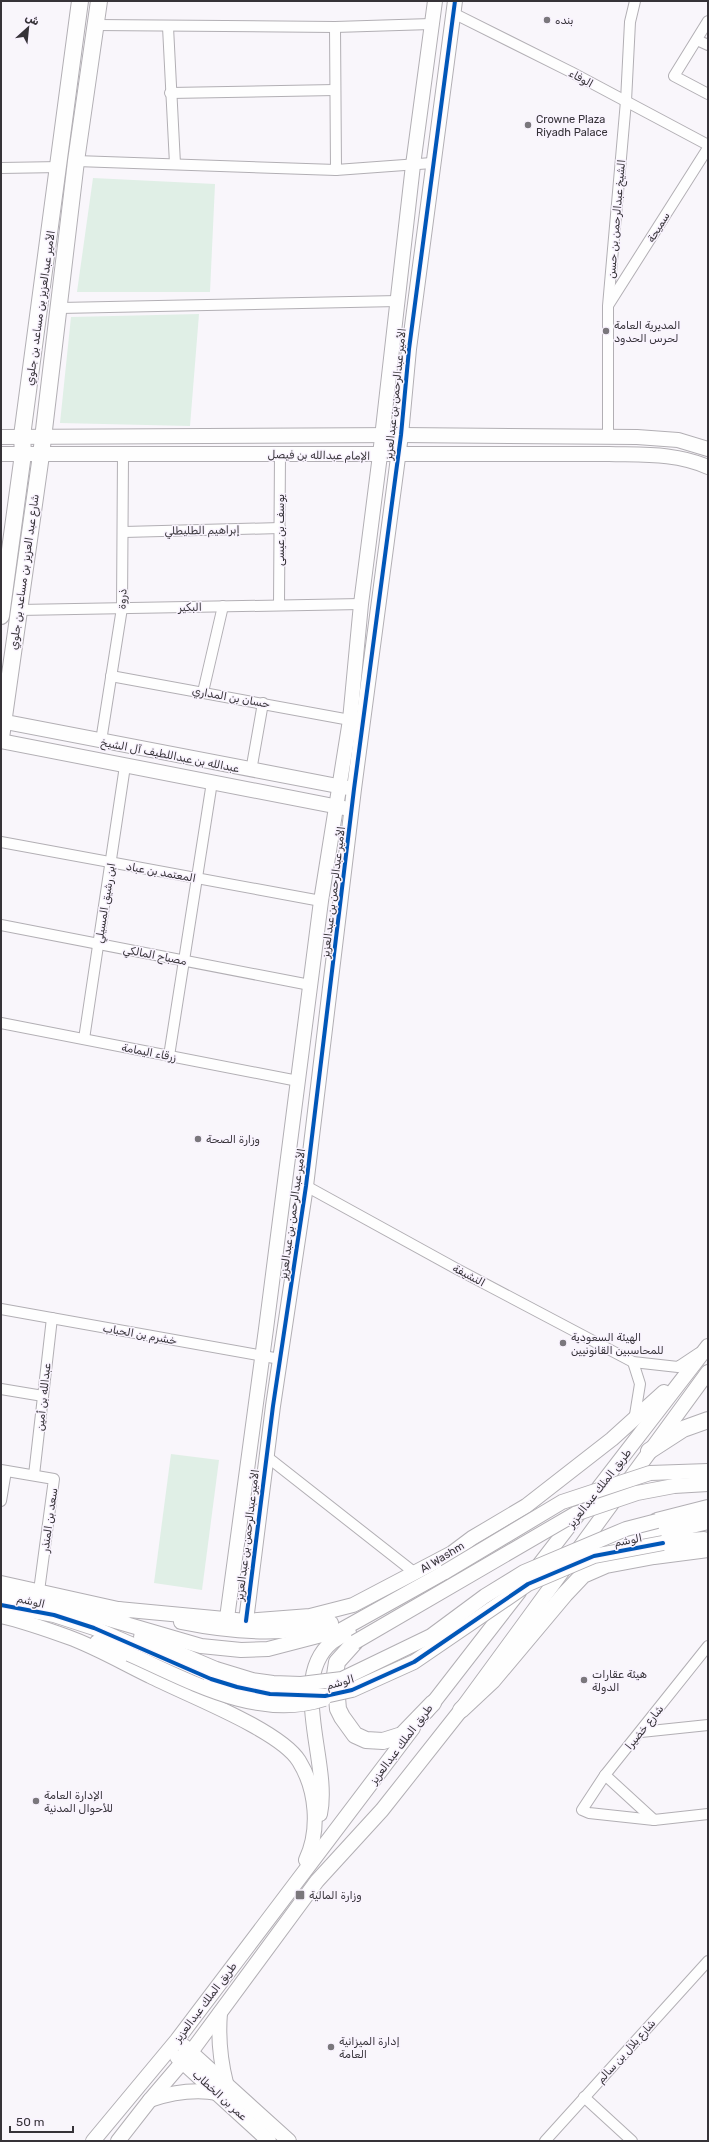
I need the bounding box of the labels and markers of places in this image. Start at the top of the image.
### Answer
place label: بنده [555,14,574,27]
marker: بنده [542,15,552,25]
place label: Crowne Plaza Riyadh Palace [536,113,608,139]
marker: Crowne Plaza Riyadh Palace [523,120,533,130]
place label: المديرية العامة لحرس الحدود [614,319,680,346]
marker: المديرية العامة لحرس الحدود [601,326,611,336]
place label: وزارة الصحة [206,1133,260,1147]
marker: وزارة الصحة [193,1134,203,1144]
place label: الهيئة السعودية للمحاسبين القانونيين [571,1331,664,1358]
marker: الهيئة السعودية للمحاسبين القانونيين [558,1338,568,1348]
place label: هيئة عقارات الدولة [592,1668,647,1695]
marker: هيئة عقارات الدولة [579,1675,589,1685]
place label: الإدارة العامة للأحوال المدنية [44,1789,113,1816]
marker: الإدارة العامة للأحوال المدنية [31,1796,41,1806]
marker: وزارة المالية [294,1889,306,1901]
place label: وزارة المالية [309,1889,362,1903]
place label: إدارة الميزانية العامة [339,2035,400,2061]
marker: إدارة الميزانية العامة [326,2042,336,2052]

